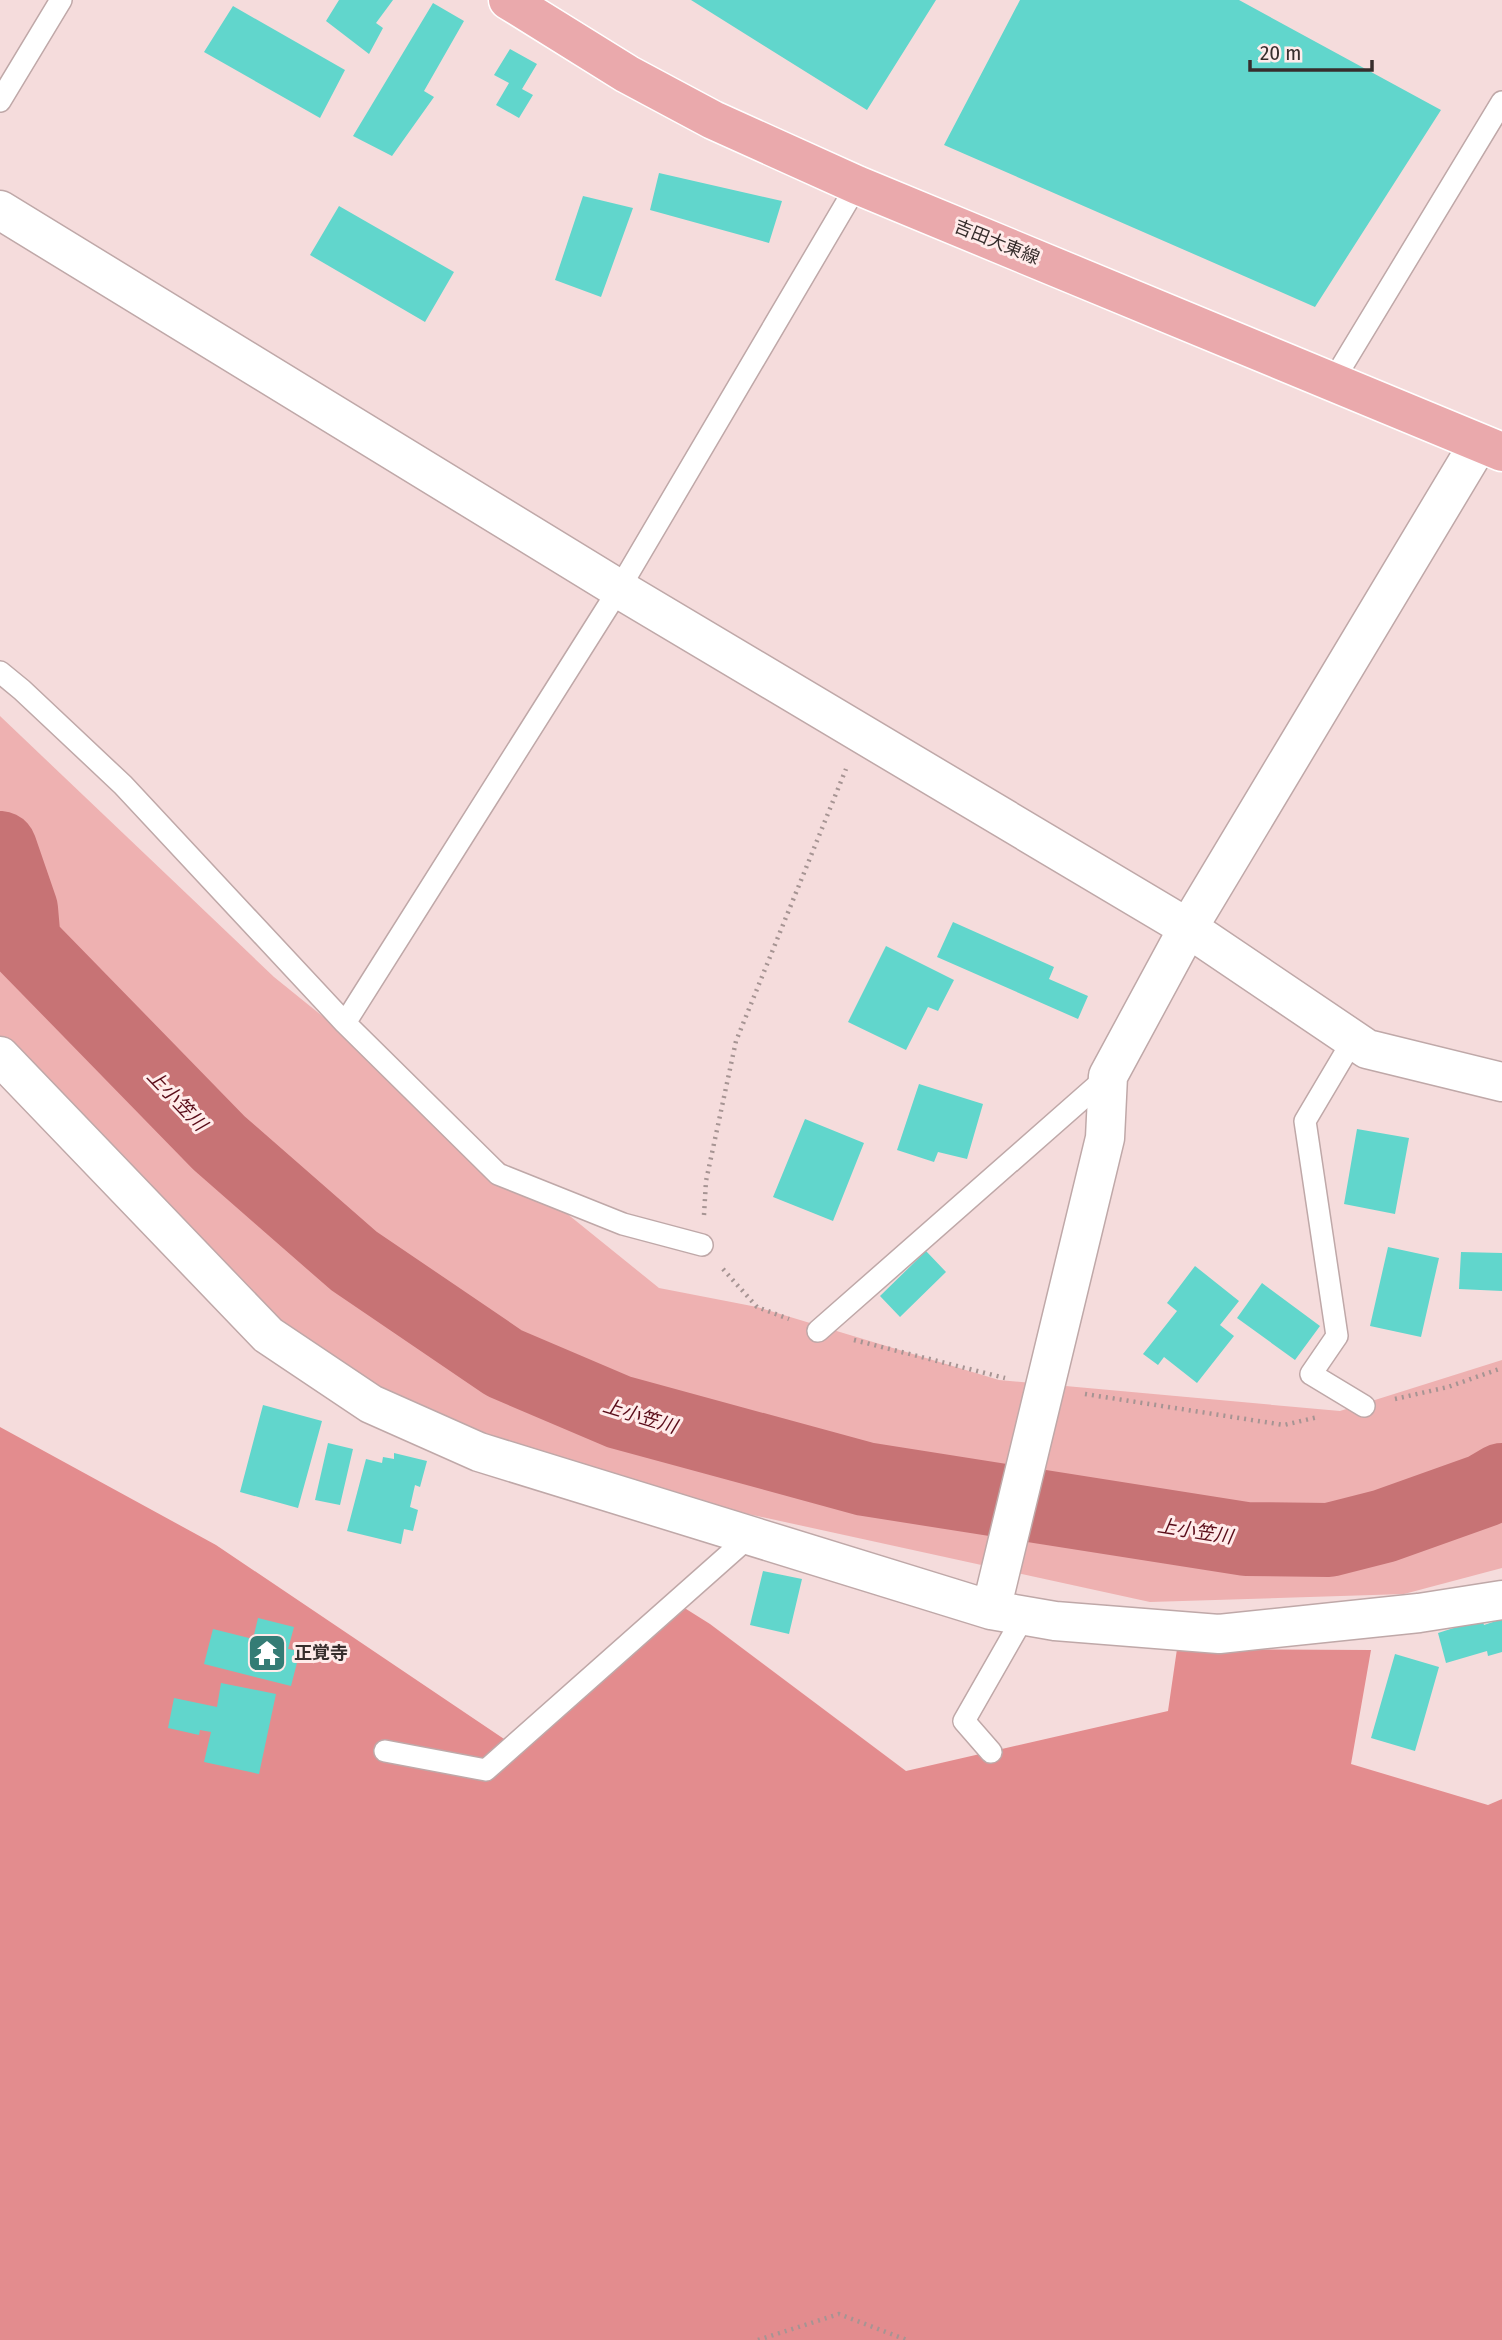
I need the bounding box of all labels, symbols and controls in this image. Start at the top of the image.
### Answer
scale bar [1250,28,1372,72]
text: 20 m [1260,40,1301,66]
street label: 吉田大東線 [951,215,1043,269]
water label: 上小笠川 [142,1065,213,1137]
water label: 上小笠川 [600,1394,682,1439]
water label: 上小笠川 [1156,1514,1236,1549]
temple icon: 正覚寺 [246,1632,288,1674]
place label: 正覚寺 [294,1642,348,1664]

